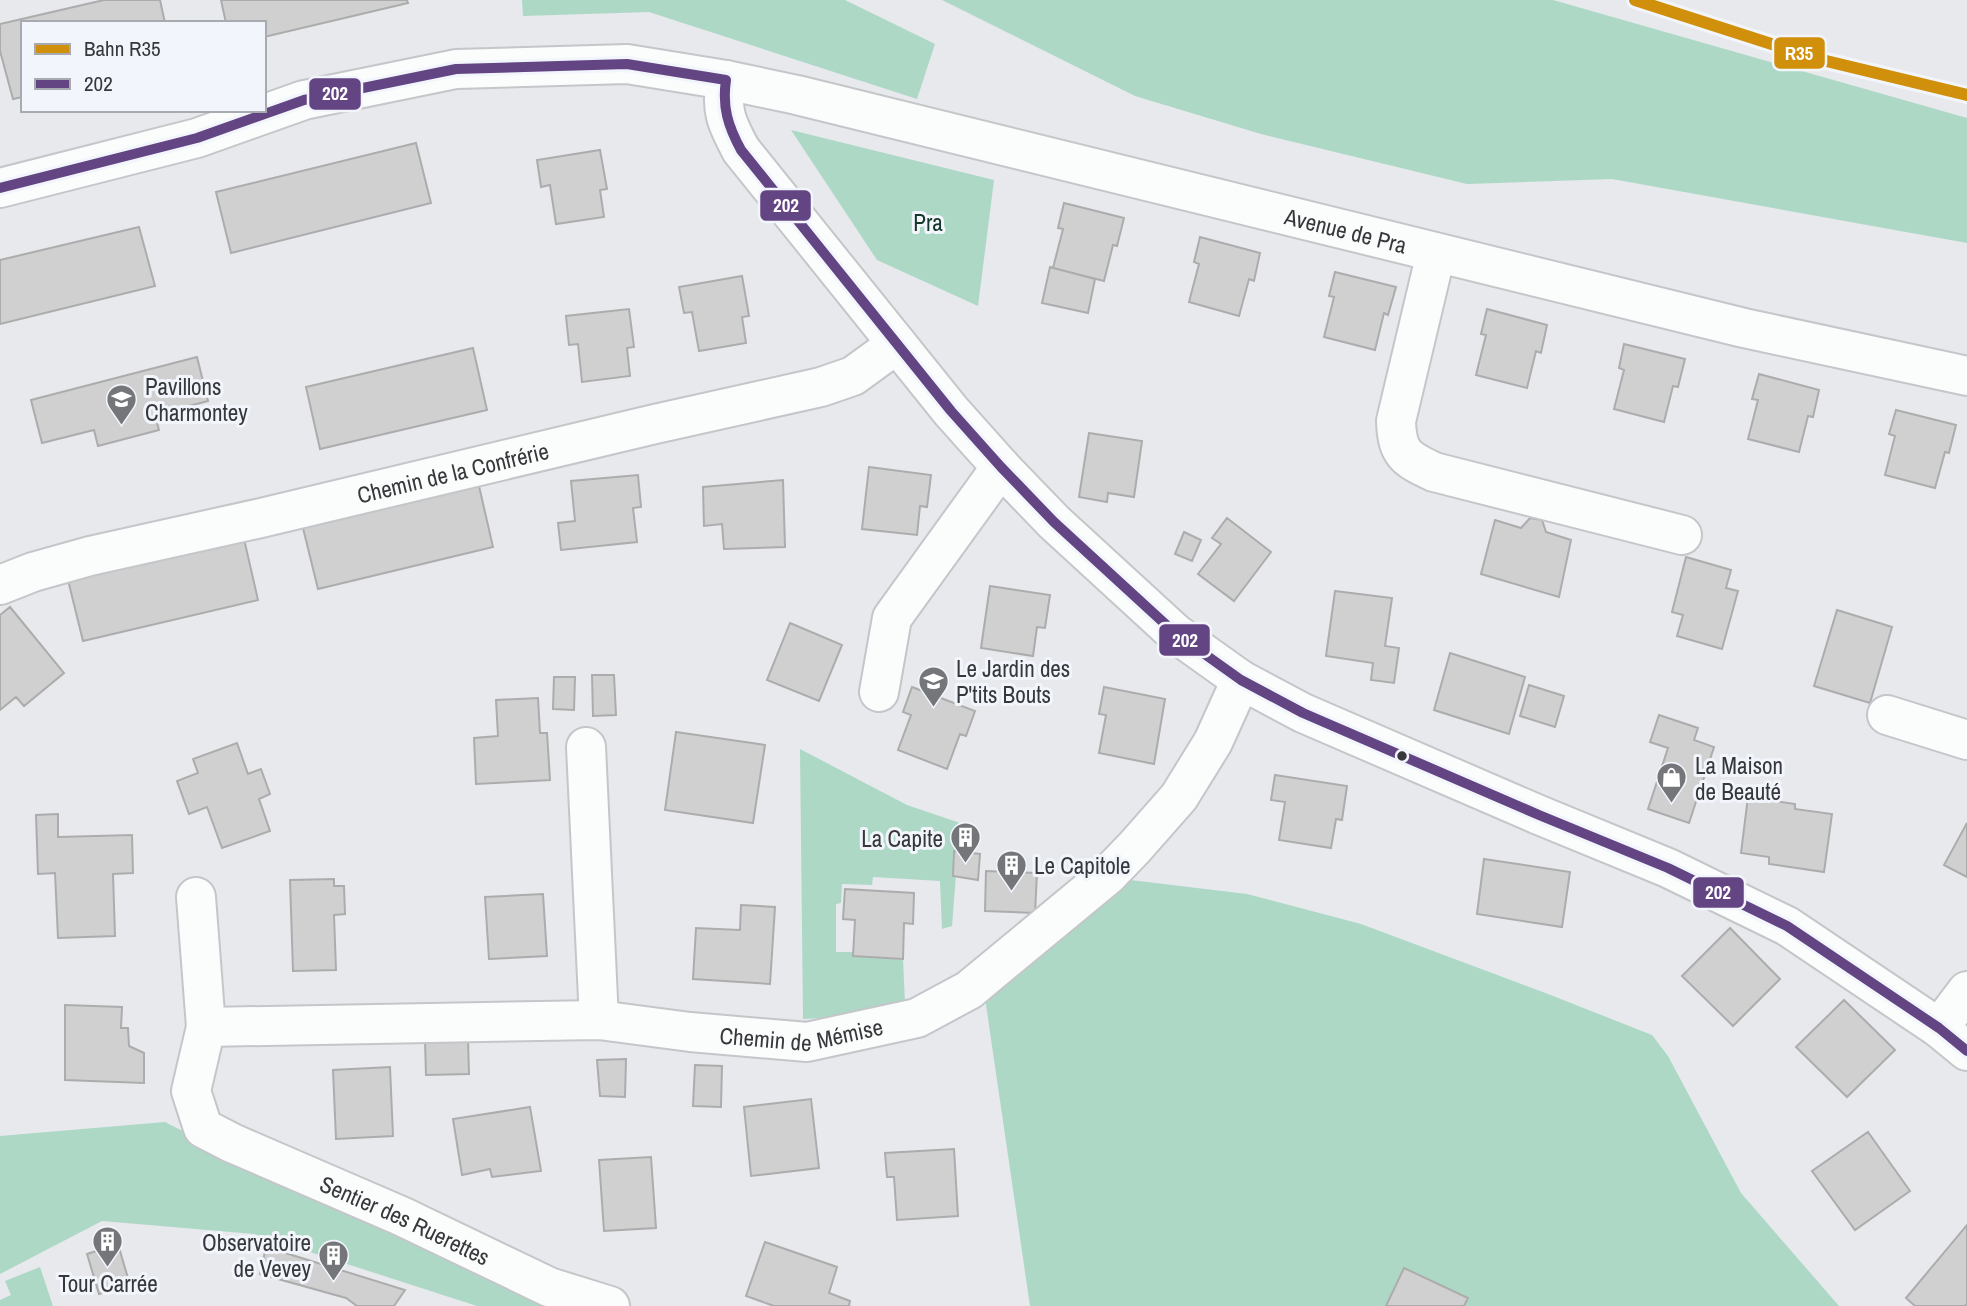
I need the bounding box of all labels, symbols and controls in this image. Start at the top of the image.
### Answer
legend [21,21,266,112]
text: Bahn R35 [84,34,161,63]
line badge: R35 [1773,36,1826,70]
text: R35 [1785,40,1814,66]
text: 202 [84,69,113,98]
line badge: 202 [308,77,362,111]
text: 202 [322,80,348,106]
line badge: 202 [759,189,812,222]
text: 202 [773,192,799,218]
street label: Avenue de Pra [1281,200,1410,260]
park label: Pra [913,207,943,238]
place label: Pavillons Charmontey [145,371,248,428]
school or university icon: Pavillons Charmontey [105,382,139,426]
street label: Chemin de la Confrérie [354,434,552,510]
line badge: 202 [1158,623,1211,657]
text: 202 [1172,627,1198,653]
place label: Le Jardin des P'tits Bouts [956,653,1070,710]
school or university icon: Le Jardin des P'tits Bouts [916,664,950,708]
unlabelled marker [1395,749,1409,763]
place label: La Maison de Beauté [1695,750,1783,807]
shop icon: La Maison de Beauté [1655,761,1689,805]
building icon: La Capite [949,821,983,865]
place label: La Capite [861,823,943,854]
building icon: Le Capitole [994,848,1028,892]
place label: Le Capitole [1034,850,1130,881]
line badge: 202 [1692,876,1745,909]
text: 202 [1705,879,1731,905]
street label: Chemin de Mémise [718,1010,886,1058]
street label: Sentier des Ruerettes [315,1167,495,1272]
building icon: Tour Carrée [91,1225,125,1269]
place label: Observatoire de Vevey [202,1227,312,1284]
building icon: Observatoire de Vevey [317,1238,351,1282]
place label: Tour Carrée [58,1268,158,1299]

